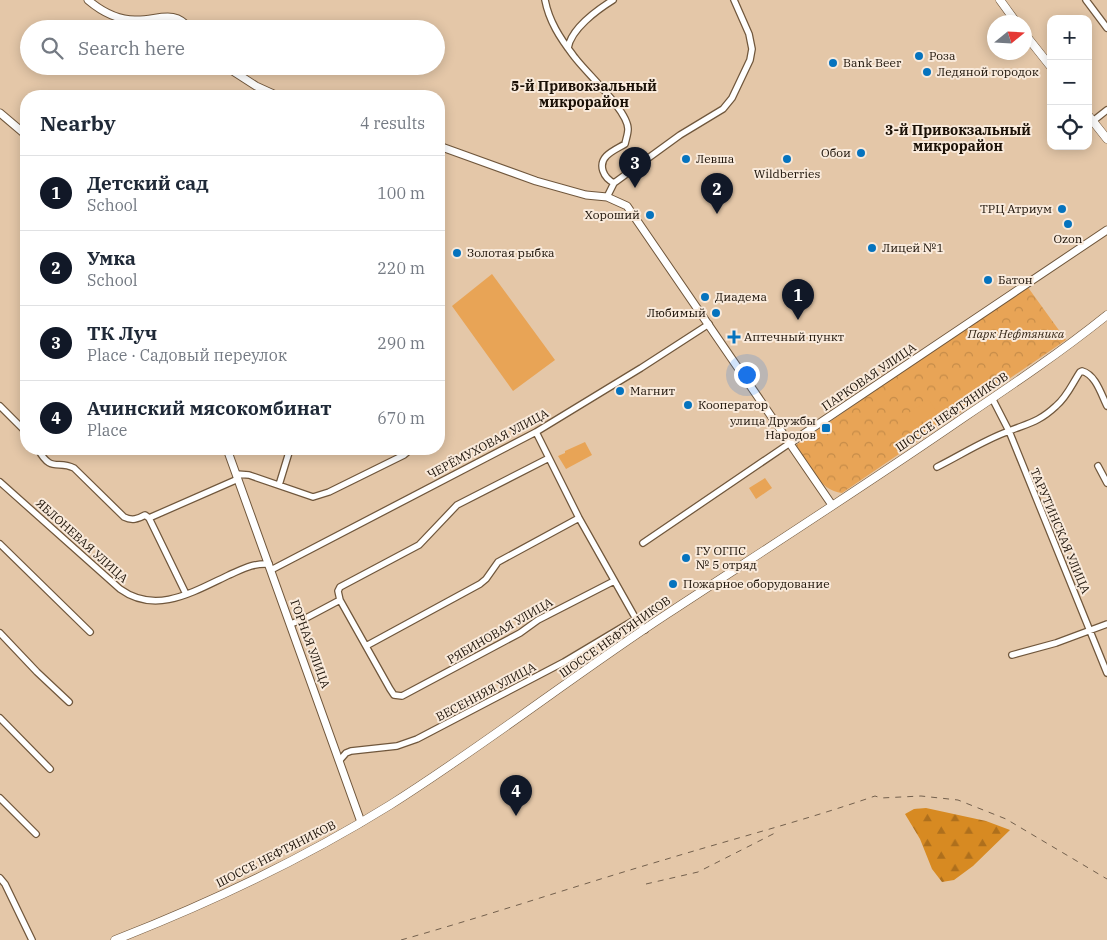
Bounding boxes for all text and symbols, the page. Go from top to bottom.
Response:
north arrow [987,15,1032,60]
map controls [1047,15,1092,150]
button: + [1047,15,1092,60]
search box [20,20,445,75]
icon: search [38,34,66,62]
text: Search here [78,36,185,60]
place label: Роза [929,48,956,63]
marker: Роза [913,50,925,62]
place label: Bank Beer [843,55,902,70]
marker: Bank Beer [827,57,839,69]
button: − [1047,60,1092,105]
place label: Ледяной городок [937,64,1039,79]
marker: Ледяной городок [921,66,933,78]
district label: 5-й Привокзальный микрорайон [511,77,657,111]
button: locate [1047,105,1092,150]
text: Nearby [40,109,116,137]
text: 4 results [360,113,425,133]
district label: 3-й Привокзальный микрорайон [885,121,1031,155]
place label: Обои [821,145,851,160]
pin: 3 [619,147,651,188]
marker: Обои [855,147,867,159]
place label: Левша [696,151,735,166]
marker: Левша [680,153,692,165]
marker: Wildberries [781,153,793,165]
place label: Wildberries [754,166,820,181]
text: Детский сад [87,171,209,195]
pin: 2 [701,173,733,214]
text: 1 [51,183,61,203]
text: 100 m [377,183,425,203]
text: School [87,195,138,215]
place label: ТРЦ Атриум [980,201,1052,216]
marker: ТРЦ Атриум [1056,203,1068,215]
place label: Хороший [585,207,640,222]
marker: Хороший [644,209,656,221]
marker: Ozon [1062,218,1074,230]
place label: Ozon [1053,231,1083,246]
place label: Лицей №1 [882,240,944,255]
marker: Лицей №1 [866,242,878,254]
place label: Золотая рыбка [467,245,555,260]
text: Умка [87,246,136,270]
marker: Золотая рыбка [451,247,463,259]
text: 2 [51,258,61,278]
text: 220 m [377,258,425,278]
text: School [87,270,138,290]
place label: Батон [998,272,1033,287]
marker: Батон [982,274,994,286]
pin: 1 [782,279,814,320]
place label: Диадема [715,289,768,304]
marker: Диадема [699,291,711,303]
place label: Любимый [647,305,706,320]
marker: Любимый [710,307,722,319]
text: ТК Луч [87,321,157,345]
park label: Парк Нефтяника [967,326,1065,341]
place label: Аптечный пункт [744,329,844,344]
marker: Аптечный пункт [728,331,740,343]
text: 3 [51,333,61,353]
text: 290 m [377,333,425,353]
street label: ПАРКОВАЯ УЛИЦА [819,339,919,414]
text: Place · Садовый переулок [87,345,287,365]
your location [734,362,760,388]
street label: ШОССЕ НЕФТЯНИКОВ [893,368,1011,455]
place label: Магнит [630,383,675,398]
marker: Магнит [614,385,626,397]
text: Ачинский мясокомбинат [87,396,332,420]
place label: Кооператор [698,397,768,412]
marker: Кооператор [682,399,694,411]
street label: ЧЕРЁМУХОВАЯ УЛИЦА [425,405,552,482]
text: 4 [51,408,61,428]
text: 670 m [377,408,425,428]
place label: улица Дружбы Народов [730,413,816,442]
text: Place [87,420,127,440]
marker: улица Дружбы Народов [820,422,832,434]
street label: ТАРУТИНСКАЯ УЛИЦА [1027,466,1094,596]
street label: ЯБЛОНЕВАЯ УЛИЦА [33,495,132,586]
place label: ГУ ОГПС № 5 отряд [696,543,757,572]
marker: ГУ ОГПС № 5 отряд [680,552,692,564]
place label: Пожарное оборудование [683,576,830,591]
marker: Пожарное оборудование [667,578,679,590]
street label: ШОССЕ НЕФТЯНИКОВ [556,592,673,681]
street label: РЯБИНОВАЯ УЛИЦА [444,594,556,667]
street label: ГОРНАЯ УЛИЦА [287,597,334,691]
street label: ВЕСЕННЯЯ УЛИЦА [433,659,539,724]
pin: 4 [500,775,532,816]
street label: ШОССЕ НЕФТЯНИКОВ [213,817,338,890]

